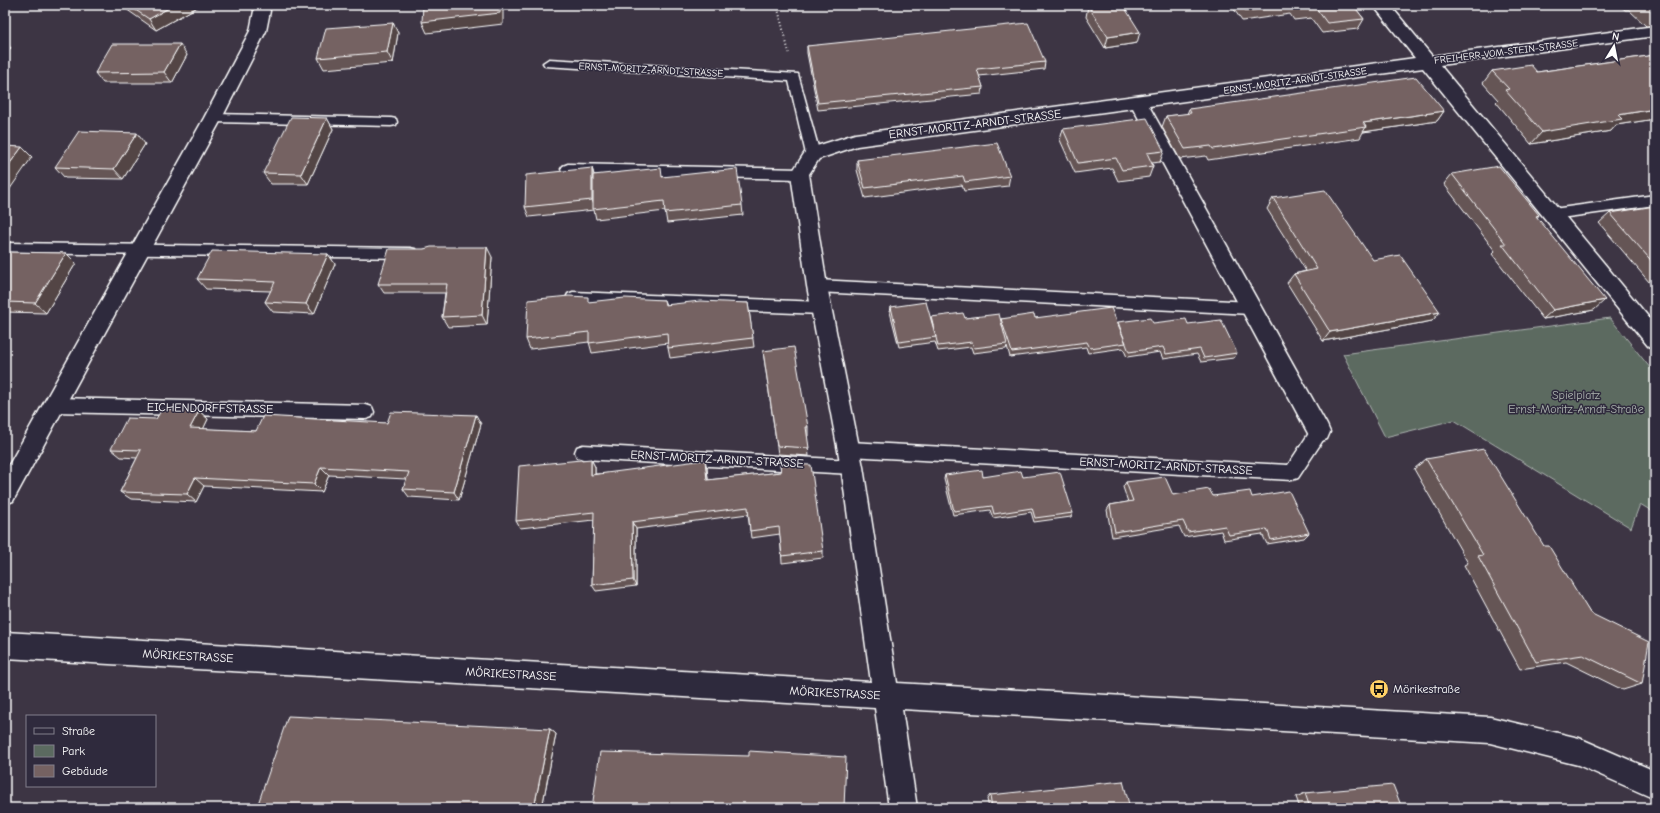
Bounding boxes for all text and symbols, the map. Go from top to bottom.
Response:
north arrow [1594,26,1634,66]
text: N [1611,30,1620,44]
street label: FREIHERR-VOM-STEIN-STRASSE [1433,37,1579,67]
street label: ERNST-MORITZ-ARNDT-STRASSE [578,60,723,80]
street label: ERNST-MORITZ-ARNDT-STRASSE [1223,65,1368,97]
street label: ERNST-MORITZ-ARNDT-STRASSE [888,106,1062,142]
park label: Spielplatz Ernst-Moritz-Arndt-Straße [1508,388,1644,416]
street label: EICHENDORFFSTRASSE [147,400,273,416]
street label: ERNST-MORITZ-ARNDT-STRASSE [630,447,804,471]
street label: ERNST-MORITZ-ARNDT-STRASSE [1079,454,1253,478]
street label: MÖRIKESTRASSE [142,647,234,665]
street label: MÖRIKESTRASSE [465,665,557,683]
bus stop icon: Mörikestraße [1368,678,1390,700]
place label: Mörikestraße [1393,682,1460,696]
street label: MÖRIKESTRASSE [789,684,881,702]
legend [26,715,156,787]
text: Straße [62,724,95,738]
text: Park [62,744,85,758]
text: Gebäude [62,764,108,778]

